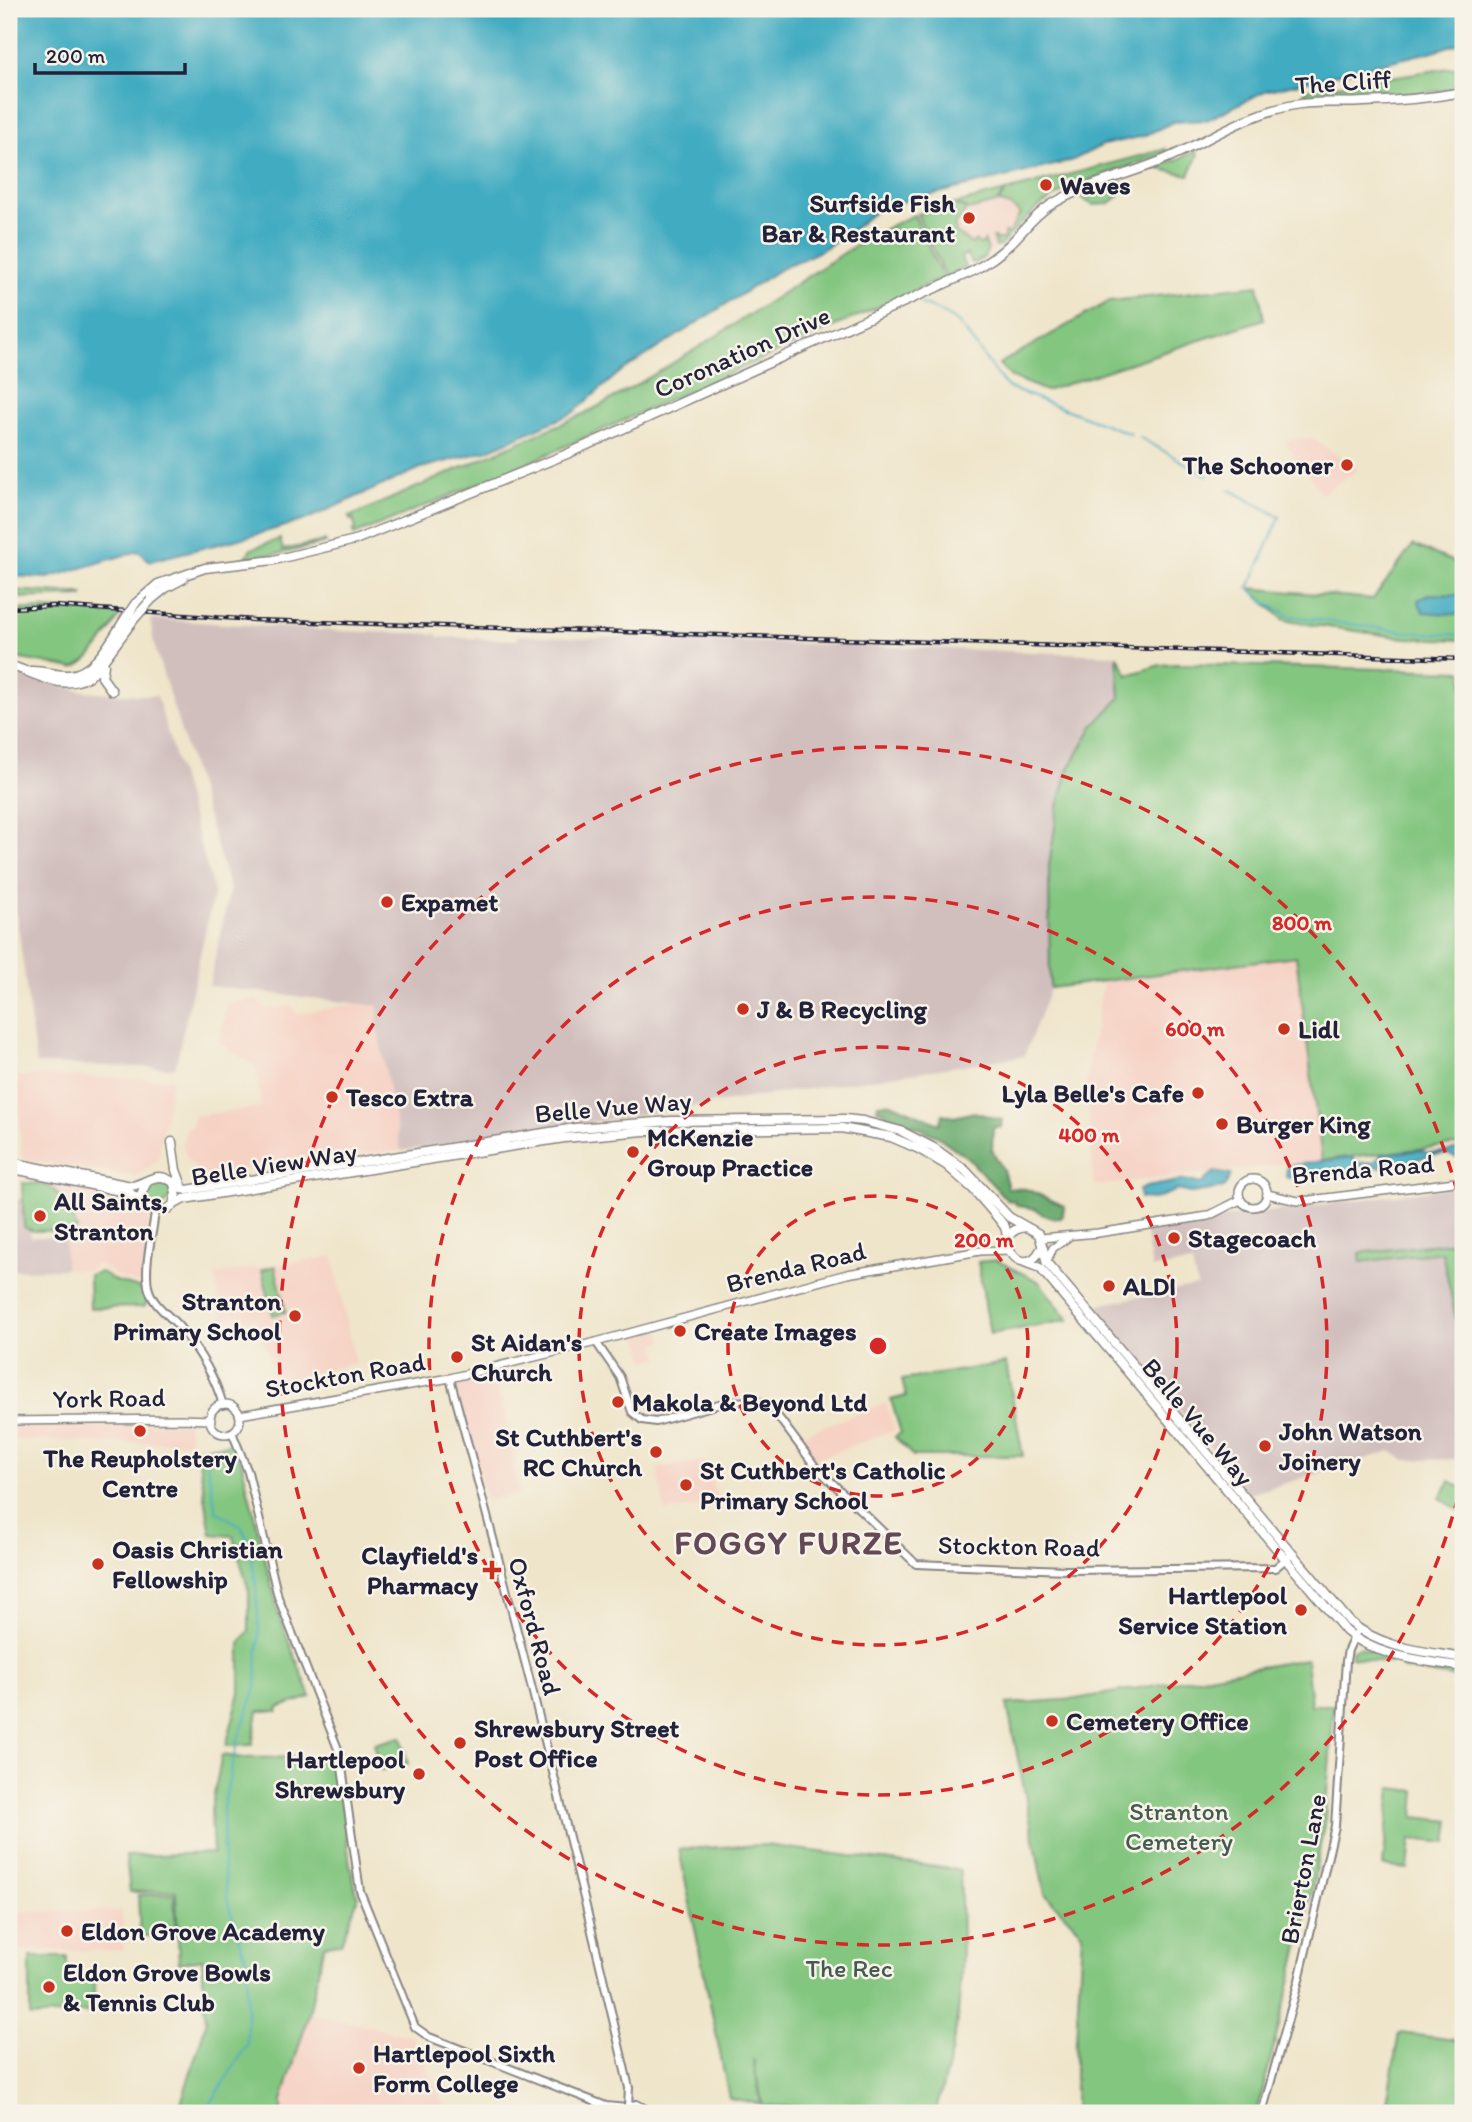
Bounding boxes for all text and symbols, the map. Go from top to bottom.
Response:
scale bar [35,32,186,76]
text: 200 m [46,43,106,68]
street label: The Cliff [1294,63,1392,101]
place label: Waves [1060,169,1131,201]
marker: Waves [1038,177,1054,193]
place label: Surfside Fish Bar & Restaurant [761,187,955,249]
marker: Surfside Fish Bar & Restaurant [961,210,977,226]
street label: Coronation Drive [649,299,835,405]
place label: The Schooner [1182,449,1334,481]
marker: The Schooner [1339,457,1355,473]
place label: Expamet [401,886,498,918]
marker: Expamet [379,894,395,910]
text: 800 m [1272,910,1332,935]
place label: J & B Recycling [756,993,927,1025]
marker: J & B Recycling [735,1001,751,1017]
place label: Lidl [1298,1013,1340,1045]
text: 600 m [1165,1016,1225,1041]
marker: Lidl [1276,1021,1292,1037]
place label: Lyla Belle's Cafe [1002,1077,1184,1109]
place label: Tesco Extra [345,1081,474,1113]
street label: Belle Vue Way [533,1084,693,1130]
marker: Lyla Belle's Cafe [1190,1085,1206,1101]
marker: Tesco Extra [324,1089,340,1105]
place label: Burger King [1236,1108,1371,1140]
marker: Burger King [1214,1116,1230,1132]
place label: McKenzie Group Practice [647,1121,813,1183]
text: 400 m [1059,1122,1120,1147]
street label: Belle View Way [189,1135,359,1193]
marker: McKenzie Group Practice [625,1144,641,1160]
street label: Brenda Road [1290,1147,1436,1191]
place label: All Saints, Stranton [53,1185,168,1247]
marker: All Saints, Stranton [32,1208,48,1224]
place label: Stagecoach [1188,1222,1317,1254]
text: 200 m [954,1227,1014,1252]
marker: Stagecoach [1166,1230,1182,1246]
street label: Brenda Road [723,1234,870,1300]
place label: ALDI [1122,1270,1176,1302]
marker: ALDI [1101,1278,1117,1294]
place label: Stranton Primary School [113,1285,282,1347]
marker: Stranton Primary School [287,1308,303,1324]
place label: Create Images [694,1315,857,1347]
marker: Create Images [672,1323,688,1339]
place label: St Aidan's Church [471,1326,582,1388]
centre of rings [866,1334,890,1358]
street label: Stockton Road [262,1345,428,1405]
marker: St Aidan's Church [449,1349,465,1365]
street label: Belle Vue Way [1135,1351,1261,1493]
street label: York Road [52,1381,166,1415]
place label: Makola & Beyond Ltd [632,1386,868,1418]
marker: Makola & Beyond Ltd [610,1394,626,1410]
place label: John Watson Joinery [1278,1415,1422,1477]
place label: St Cuthbert's RC Church [495,1421,643,1483]
marker: The Reupholstery Centre [132,1423,148,1439]
marker: John Watson Joinery [1257,1438,1273,1454]
place label: The Reupholstery Centre [42,1442,237,1504]
marker: St Cuthbert's RC Church [648,1444,664,1460]
place label: St Cuthbert's Catholic Primary School [700,1454,946,1516]
marker: St Cuthbert's Catholic Primary School [678,1477,694,1493]
district label: FOGGY FURZE [674,1523,904,1562]
street label: Stockton Road [938,1529,1100,1563]
place label: Oasis Christian Fellowship [112,1533,283,1595]
place label: Clayfield's Pharmacy [361,1539,479,1601]
street label: Oxford Road [501,1554,569,1699]
marker: Oasis Christian Fellowship [90,1556,106,1572]
marker: Clayfield's Pharmacy [484,1562,500,1578]
place label: Hartlepool Service Station [1118,1579,1288,1641]
marker: Hartlepool Service Station [1293,1602,1309,1618]
place label: Cemetery Office [1066,1705,1249,1737]
place label: Shrewsbury Street Post Office [474,1712,680,1774]
marker: Cemetery Office [1044,1713,1060,1729]
marker: Shrewsbury Street Post Office [452,1735,468,1751]
place label: Hartlepool Shrewsbury [275,1743,406,1805]
marker: Hartlepool Shrewsbury [411,1766,427,1782]
street label: Brierton Lane [1273,1791,1333,1947]
park label: Stranton Cemetery [1125,1795,1233,1857]
place label: Eldon Grove Academy [81,1915,325,1947]
marker: Eldon Grove Academy [59,1923,75,1939]
park label: The Rec [805,1952,893,1984]
place label: Eldon Grove Bowls & Tennis Club [63,1956,271,2018]
marker: Eldon Grove Bowls & Tennis Club [41,1979,57,1995]
place label: Hartlepool Sixth Form College [373,2037,556,2099]
marker: Hartlepool Sixth Form College [351,2060,367,2076]

